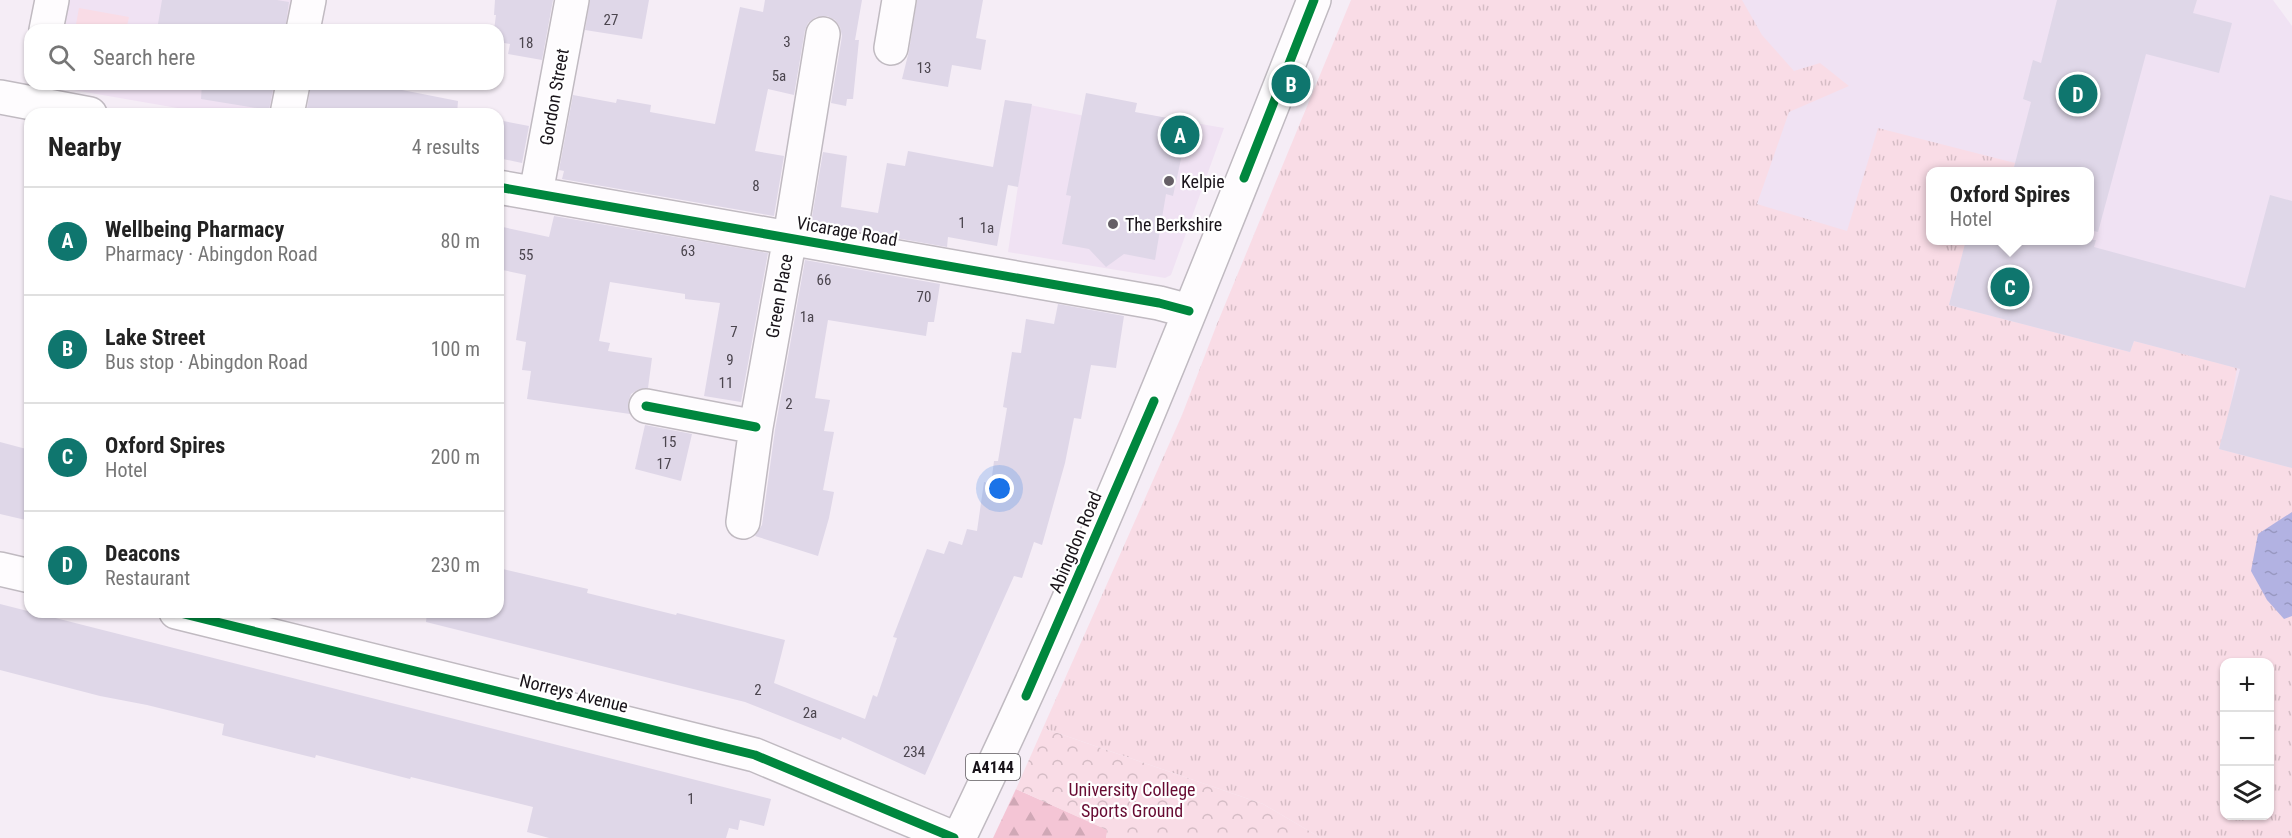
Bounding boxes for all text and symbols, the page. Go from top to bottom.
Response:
house number: 27 [604,11,618,29]
search box [24,24,504,90]
house number: 3 [783,33,791,51]
house number: 18 [519,34,533,52]
icon: search [45,41,78,74]
text: Search here [93,45,195,70]
street label: Gordon Street [535,47,573,147]
house number: 13 [917,59,931,77]
pin: B [1272,62,1310,106]
house number: 5a [772,67,786,85]
pin: D [2058,72,2098,116]
pin: A [1160,112,1200,158]
text: Nearby [48,132,122,162]
text: 4 results [412,135,480,159]
popup [1926,167,2094,245]
place label: Kelpie [1181,171,1225,192]
marker: Kelpie [1162,174,1176,188]
house number: 8 [752,177,760,195]
text: Oxford Spires [1950,182,2070,207]
text: Hotel [1950,207,1992,231]
street label: Vicarage Road [795,212,899,250]
house number: 1 [958,214,966,232]
place label: The Berkshire [1125,214,1222,235]
text: Wellbeing Pharmacy [105,217,284,242]
marker: The Berkshire [1106,217,1120,231]
house number: 1a [980,219,994,237]
text: A [62,229,73,253]
text: 80 m [441,229,480,253]
text: Pharmacy · Abingdon Road [105,242,318,266]
house number: 63 [681,242,695,260]
house number: 55 [519,246,533,264]
street label: Green Place [761,252,797,340]
pin: C [1990,264,2030,310]
house number: 66 [817,271,831,289]
house number: 70 [917,288,931,306]
house number: 1a [800,308,814,326]
house number: 7 [730,323,738,341]
text: Lake Street [105,325,205,350]
text: B [62,337,73,361]
text: 100 m [431,337,480,361]
text: Bus stop · Abingdon Road [105,350,308,374]
house number: 9 [726,351,734,369]
house number: 11 [719,374,733,392]
house number: 2 [785,395,793,413]
text: Oxford Spires [105,433,225,458]
house number: 15 [662,433,676,451]
text: C [62,445,73,469]
text: 200 m [431,445,480,469]
house number: 17 [657,455,671,473]
text: Hotel [105,458,147,482]
your location [985,474,1014,503]
street label: Abingdon Road [1044,488,1106,596]
text: Deacons [105,541,180,566]
text: D [62,553,73,577]
text: 230 m [431,553,480,577]
text: Restaurant [105,566,190,590]
map controls [2220,658,2274,820]
button: + [2220,658,2274,712]
street label: Norreys Avenue [518,669,630,717]
house number: 2 [754,681,762,699]
house number: 2a [803,704,817,722]
button: − [2220,712,2274,766]
house number: 234 [903,743,925,761]
road number: A4144 [966,754,1020,780]
button: layers [2220,766,2274,820]
park label: University College Sports Ground [1068,779,1196,821]
house number: 1 [687,790,695,808]

